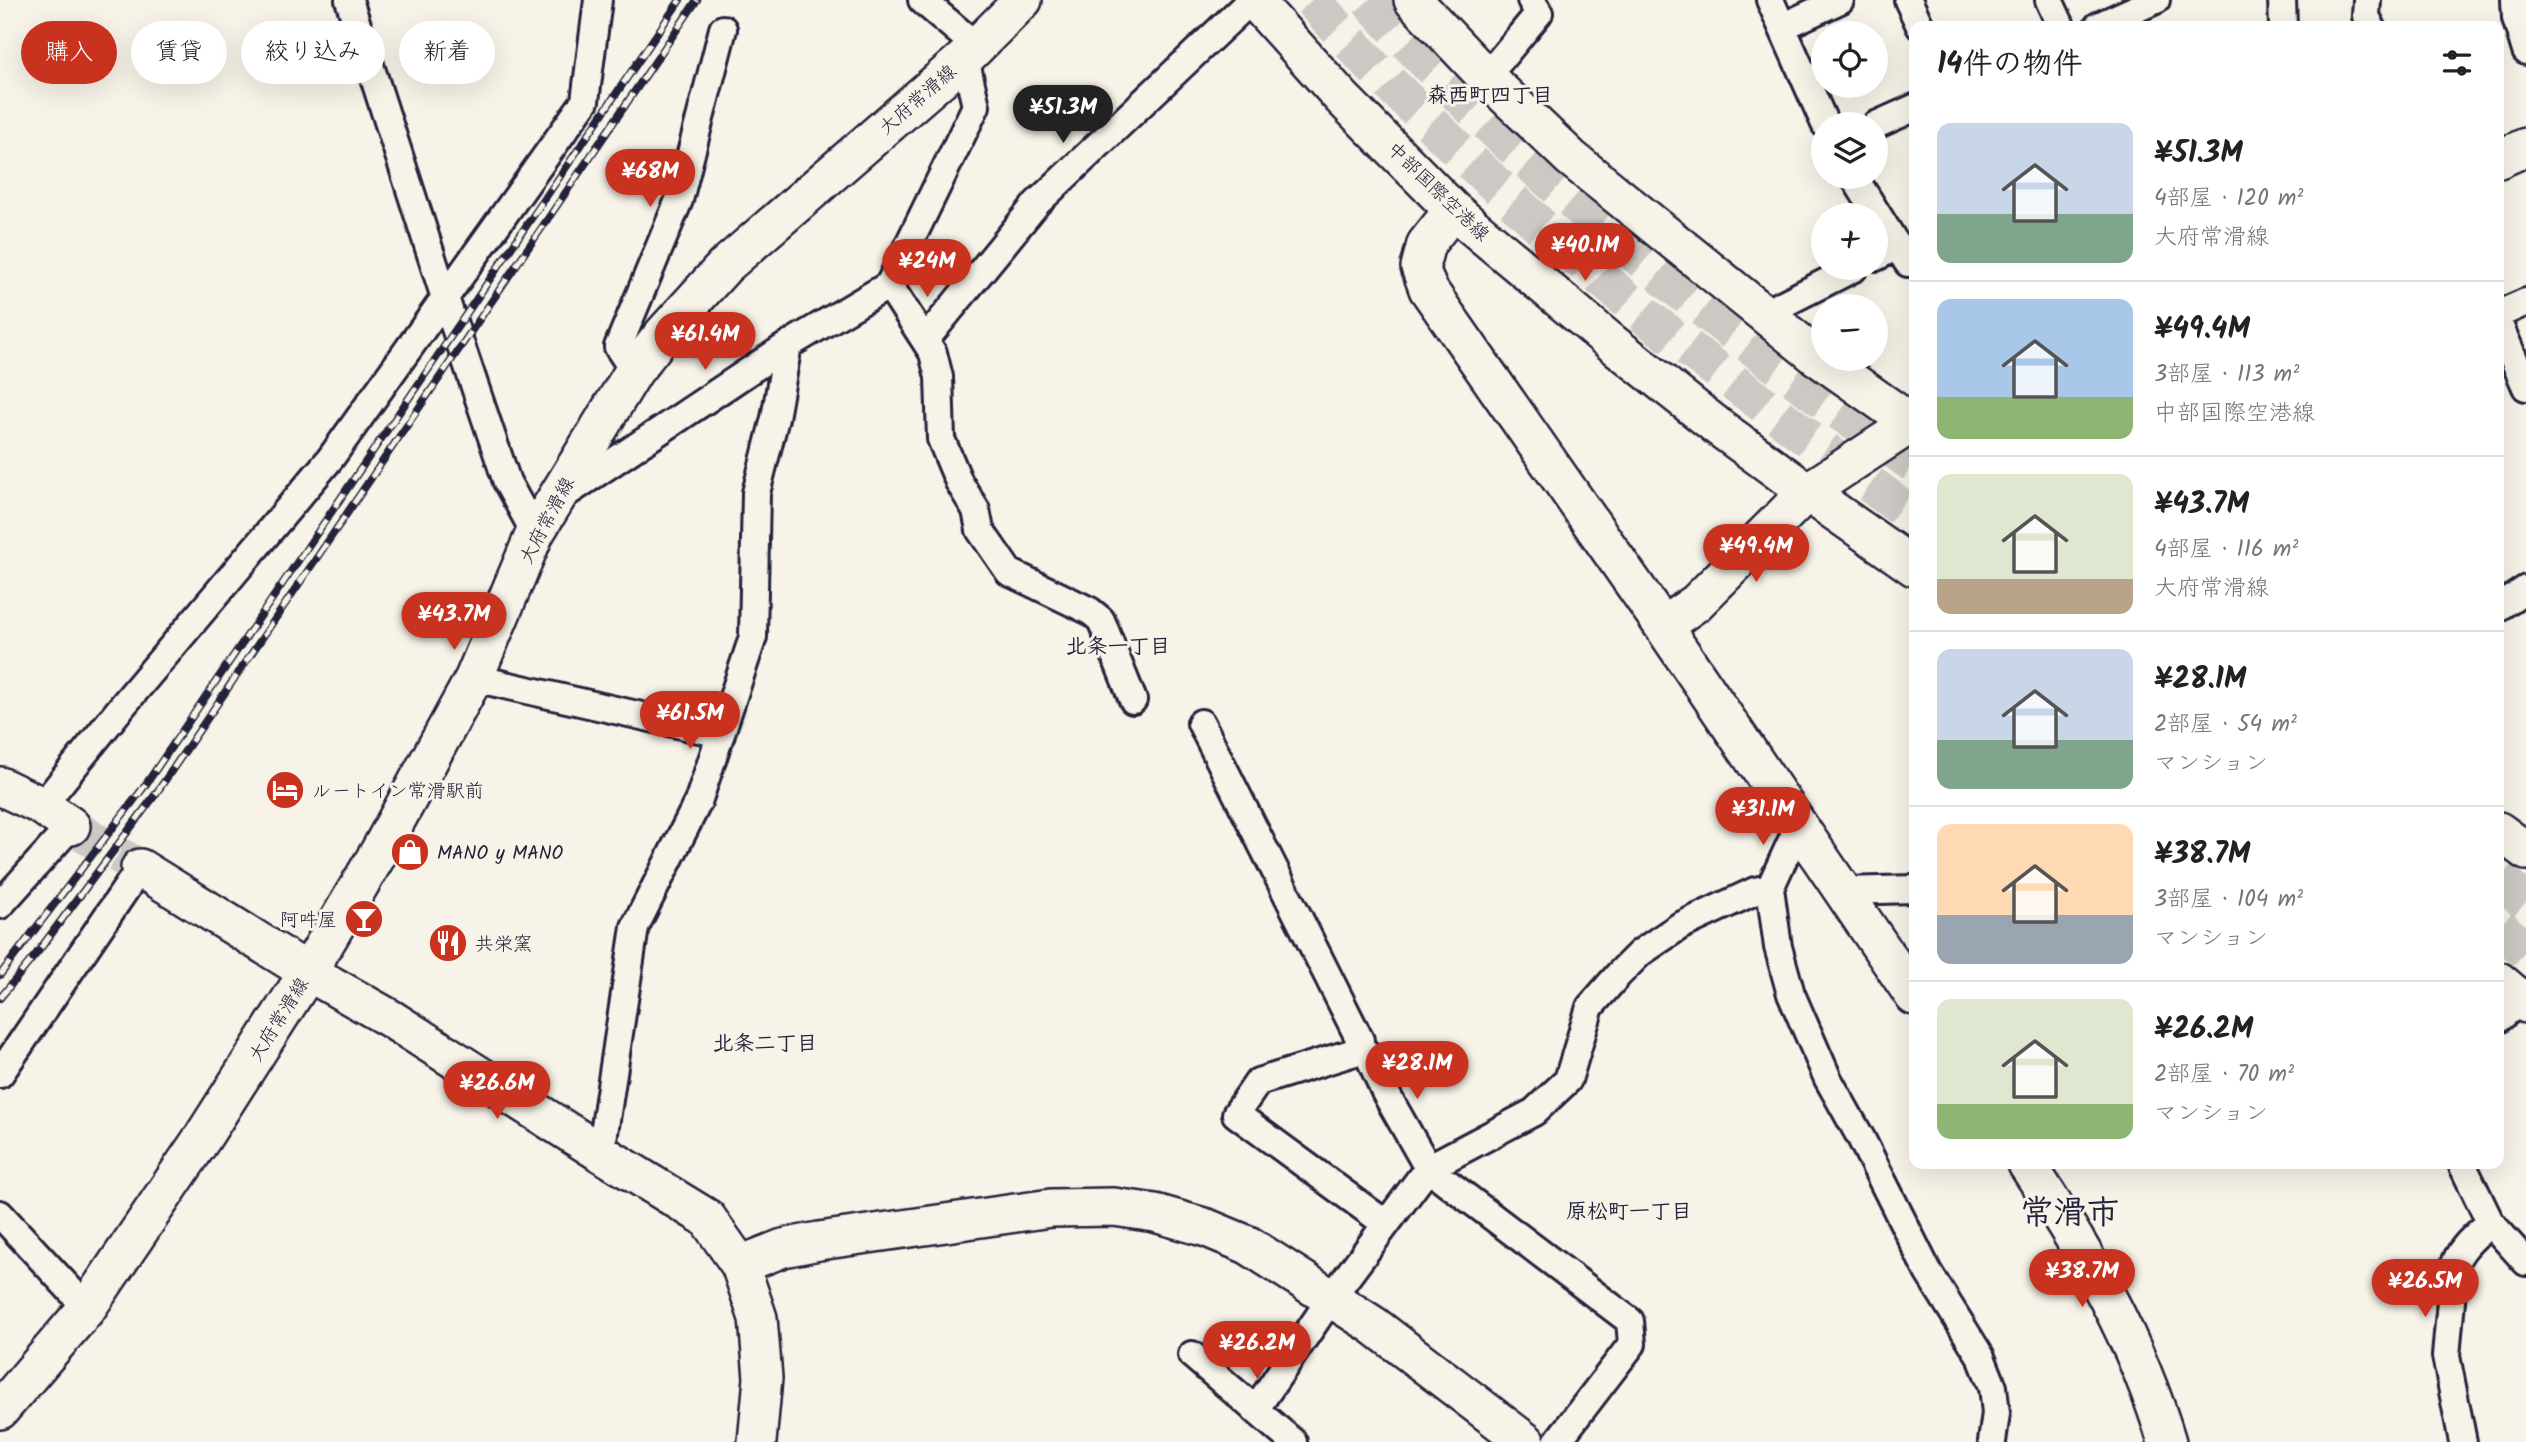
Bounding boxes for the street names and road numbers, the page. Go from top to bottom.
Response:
street label: 大府常滑線 [873,58,964,143]
street label: 中部国際空港線 [1379,135,1496,249]
street label: 大府常滑線 [512,472,583,570]
street label: 大府常滑線 [242,972,318,1068]

